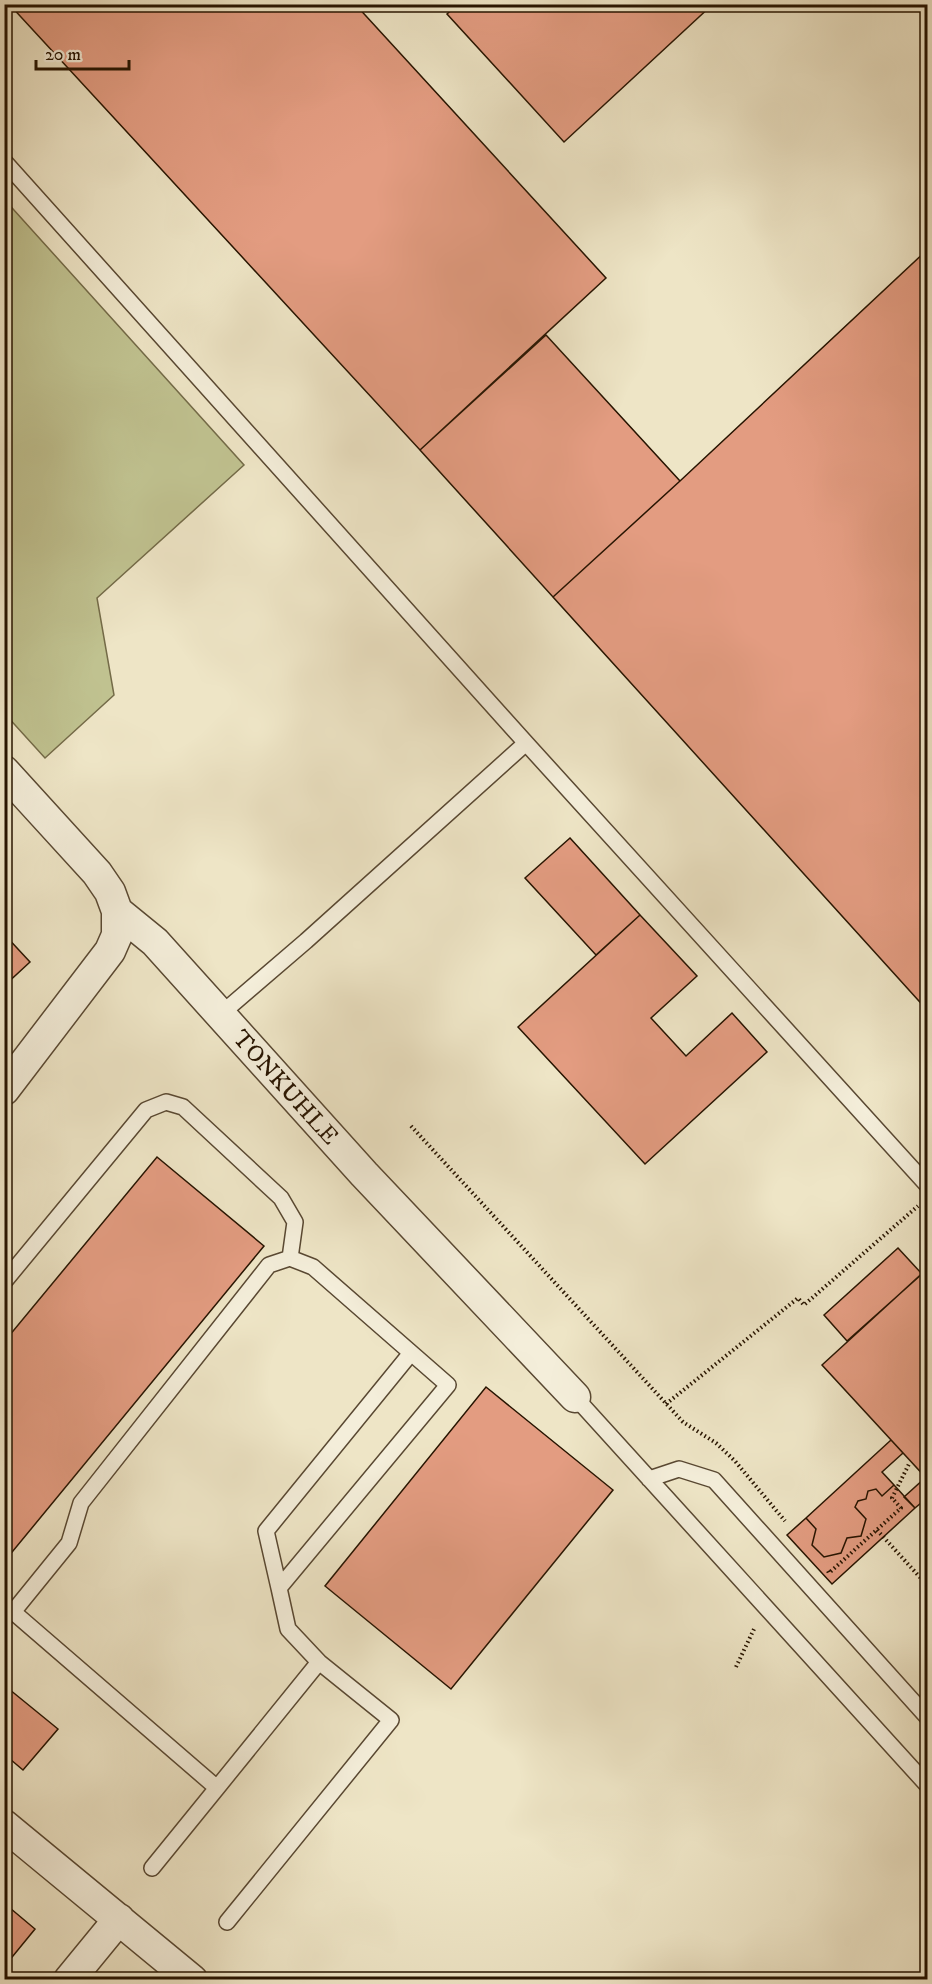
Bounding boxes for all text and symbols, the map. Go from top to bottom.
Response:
scale bar [36,33,129,71]
text: 20 m [45,44,81,66]
street label: TONKUHLE [226,1024,345,1151]

